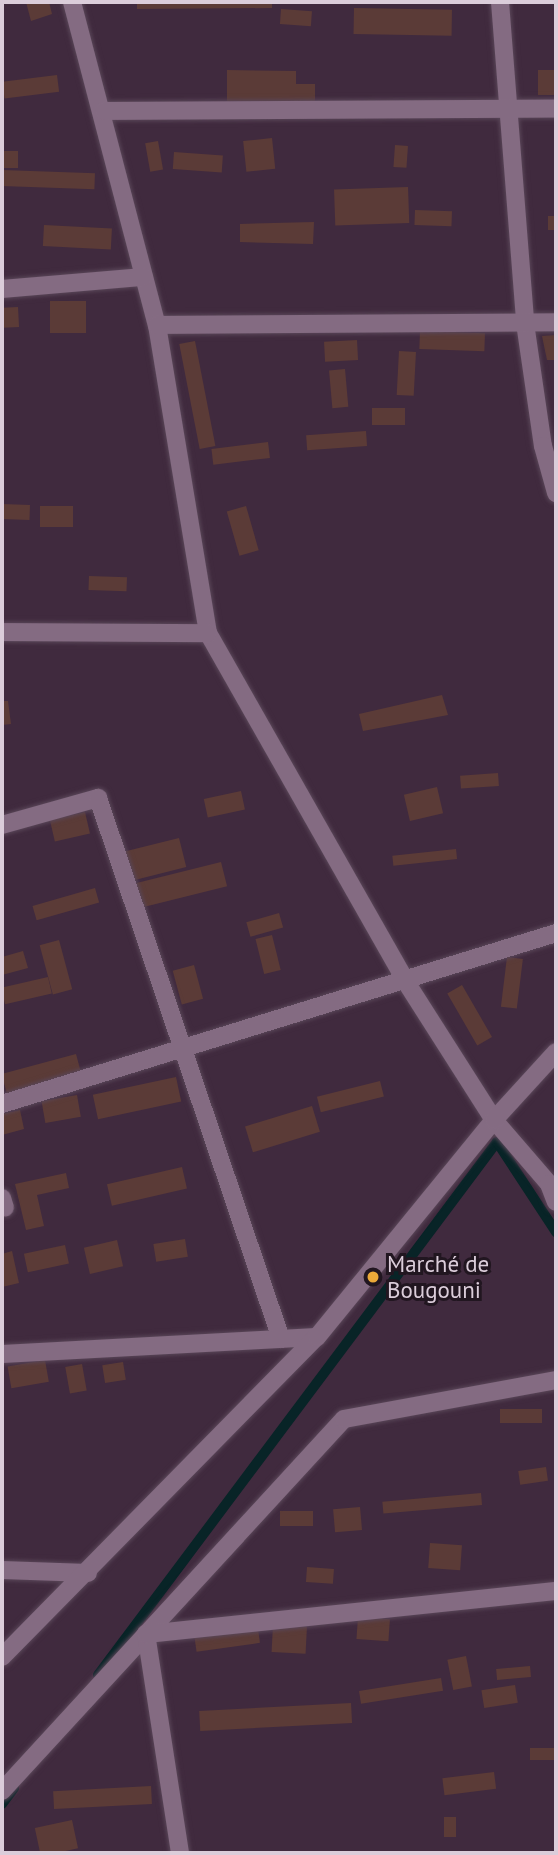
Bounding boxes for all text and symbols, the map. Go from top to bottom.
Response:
place label: Marché de Bougouni [387,1250,489,1304]
marker: Marché de Bougouni [365,1269,381,1285]

